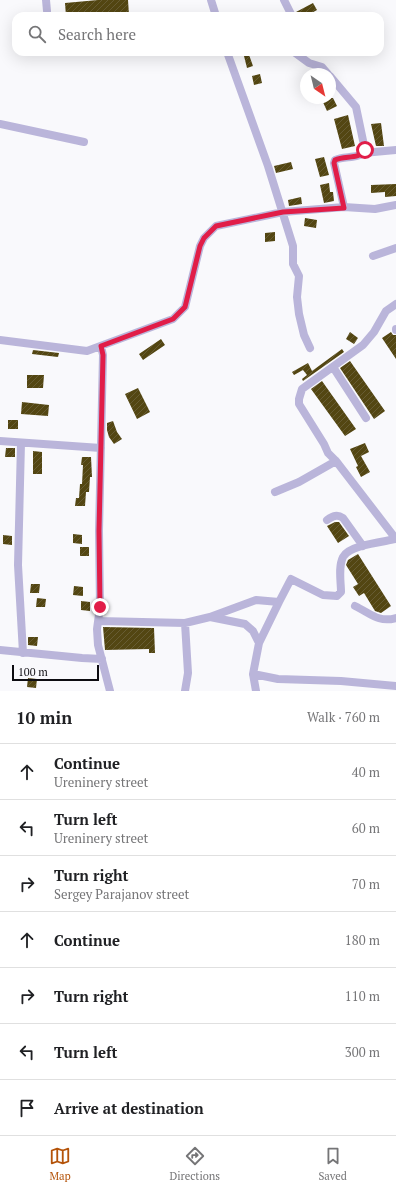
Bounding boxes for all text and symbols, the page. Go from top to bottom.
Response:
search box [12,12,384,56]
icon: search [26,23,48,45]
text: Search here [58,24,136,44]
north arrow [300,68,336,104]
route start [356,141,374,159]
route end [91,598,109,616]
scale bar [12,663,99,682]
text: 100 m [18,665,48,679]
text: 10 min [16,706,72,729]
text: Walk · 760 m [307,708,380,726]
text: Continue [54,753,120,773]
icon: ahead [16,761,38,783]
text: 40 m [352,763,380,781]
text: Ureninery street [54,773,148,791]
text: Turn left [54,809,118,829]
icon: left [16,817,38,839]
text: 60 m [352,819,380,837]
text: Ureninery street [54,829,148,847]
text: Turn right [54,865,129,885]
icon: right [16,873,38,895]
text: 70 m [352,875,380,893]
text: Sergey Parajanov street [54,885,189,903]
icon: ahead [16,929,38,951]
text: Continue [54,930,120,950]
text: 180 m [345,931,380,949]
icon: right [16,985,38,1007]
text: Turn right [54,986,129,1006]
text: 110 m [345,987,380,1005]
icon: left [16,1041,38,1063]
text: Turn left [54,1042,118,1062]
text: 300 m [345,1043,380,1061]
icon: arrive [16,1097,38,1119]
text: Arrive at destination [54,1098,204,1118]
tab: Map [49,1145,71,1183]
tab: Directions [169,1145,220,1183]
tab: Saved [318,1145,347,1183]

